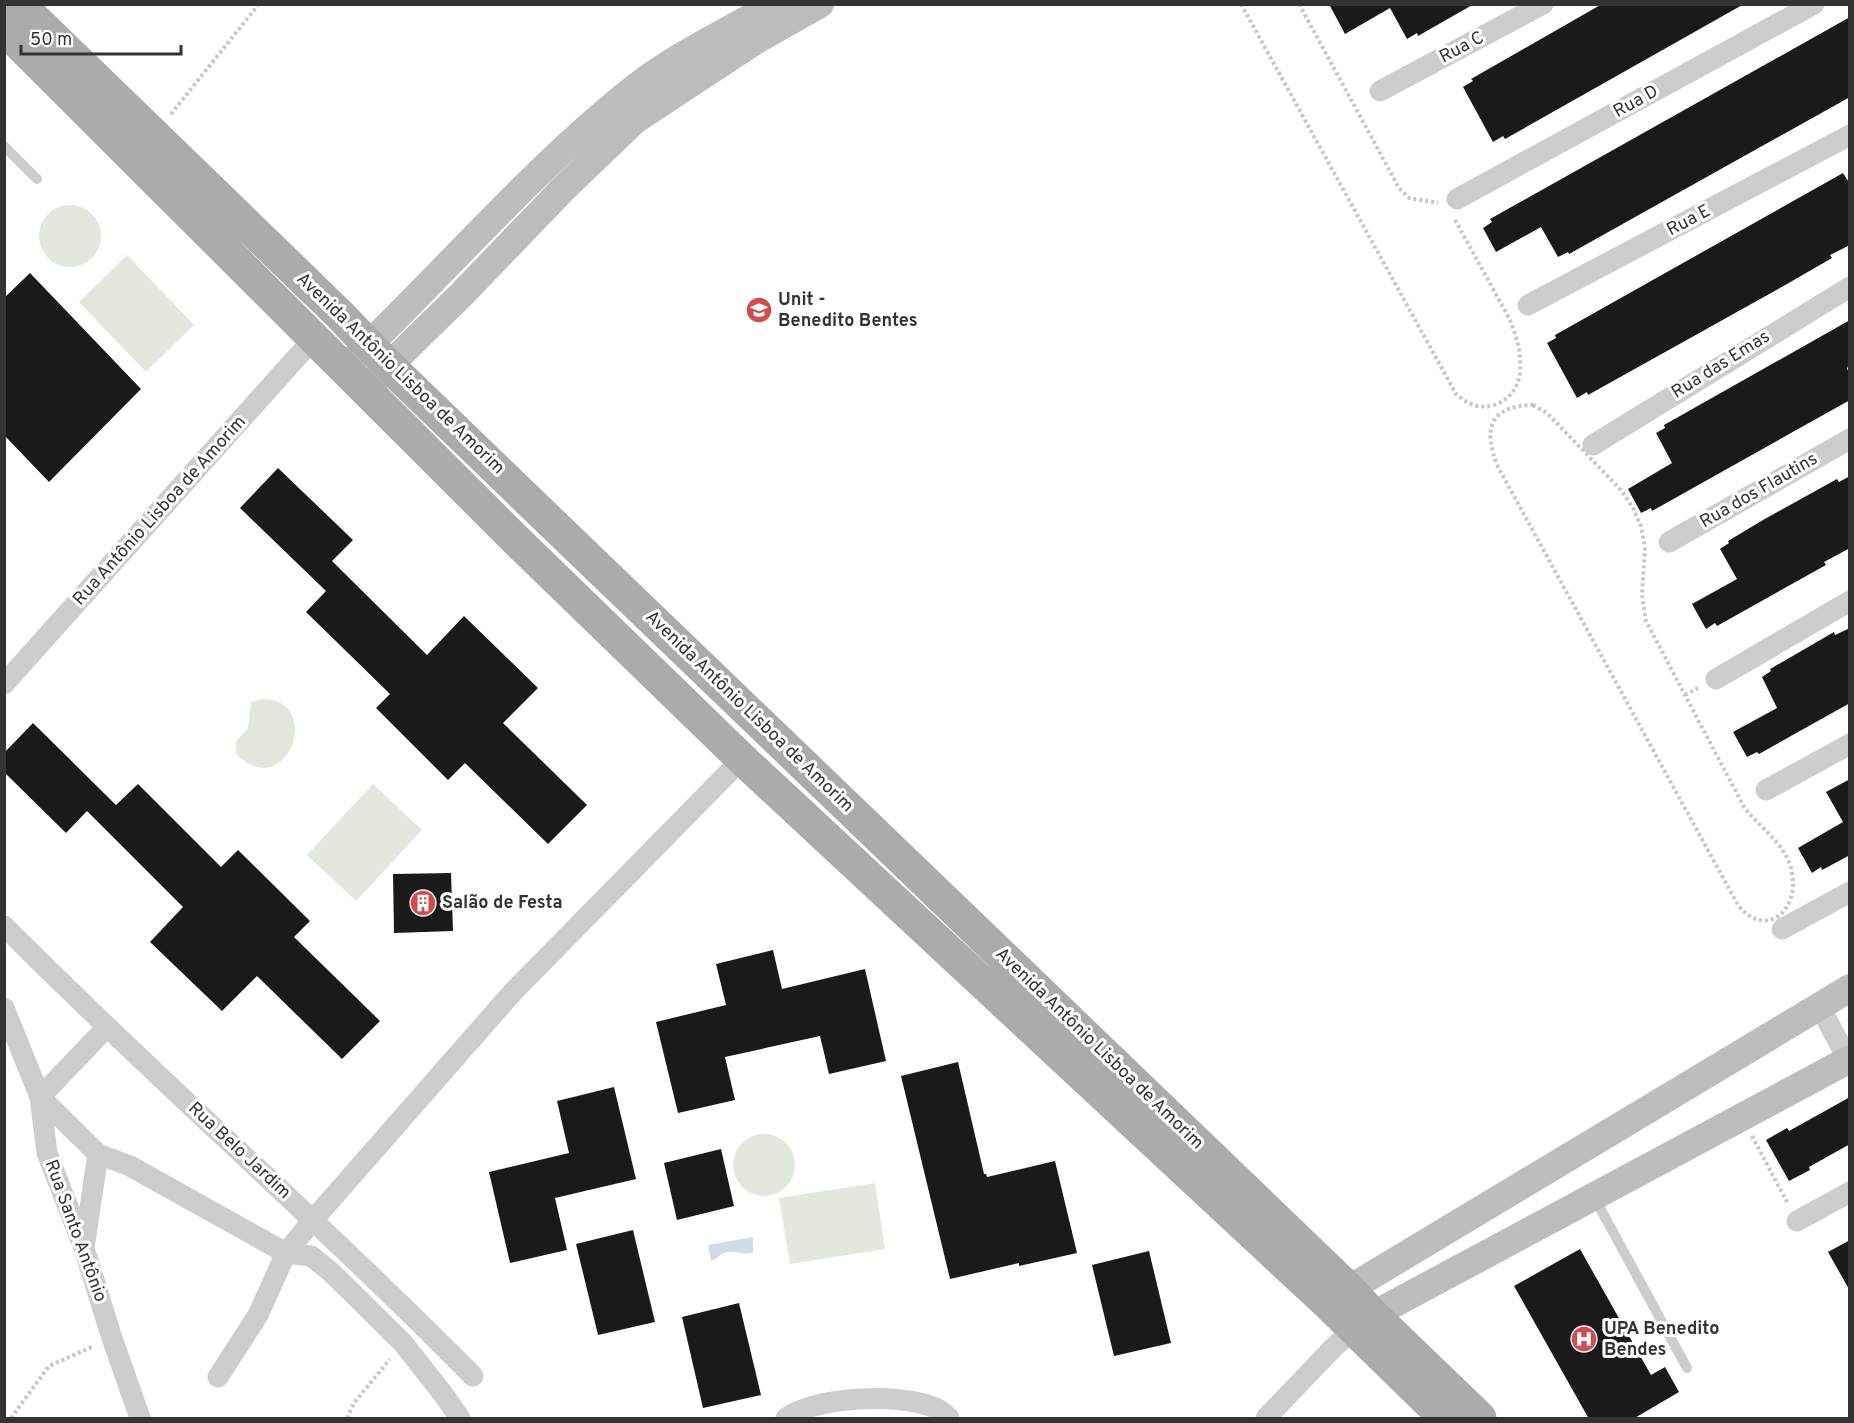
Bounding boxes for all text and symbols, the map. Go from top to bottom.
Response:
scale bar [21,18,182,56]
street label: Rua C [1436,27,1488,69]
text: 50 m [30,29,72,52]
street label: Rua D [1609,80,1663,124]
street label: Rua E [1663,200,1715,242]
street label: Avenida Antônio Lisboa de Amorim [291,268,509,480]
place label: Unit - Benedito Bentes [778,289,918,333]
school or university icon: Unit - Benedito Bentes [744,295,774,325]
street label: Rua das Emas [1667,326,1775,404]
street label: Rua Antônio Lisboa de Amorim [68,411,252,611]
street label: Rua dos Flautins [1696,448,1822,534]
street label: Avenida Antônio Lisboa de Amorim [640,606,858,818]
building icon: Salão de Festa [408,888,438,918]
place label: Salão de Festa [442,892,562,915]
street label: Avenida Antônio Lisboa de Amorim [990,943,1208,1155]
street label: Rua Belo Jardim [183,1097,295,1205]
street label: Rua Santo Antônio [39,1157,111,1305]
place label: UPA Benedito Bendes [1604,1318,1720,1362]
hospital icon: UPA Benedito Bendes [1569,1324,1599,1354]

